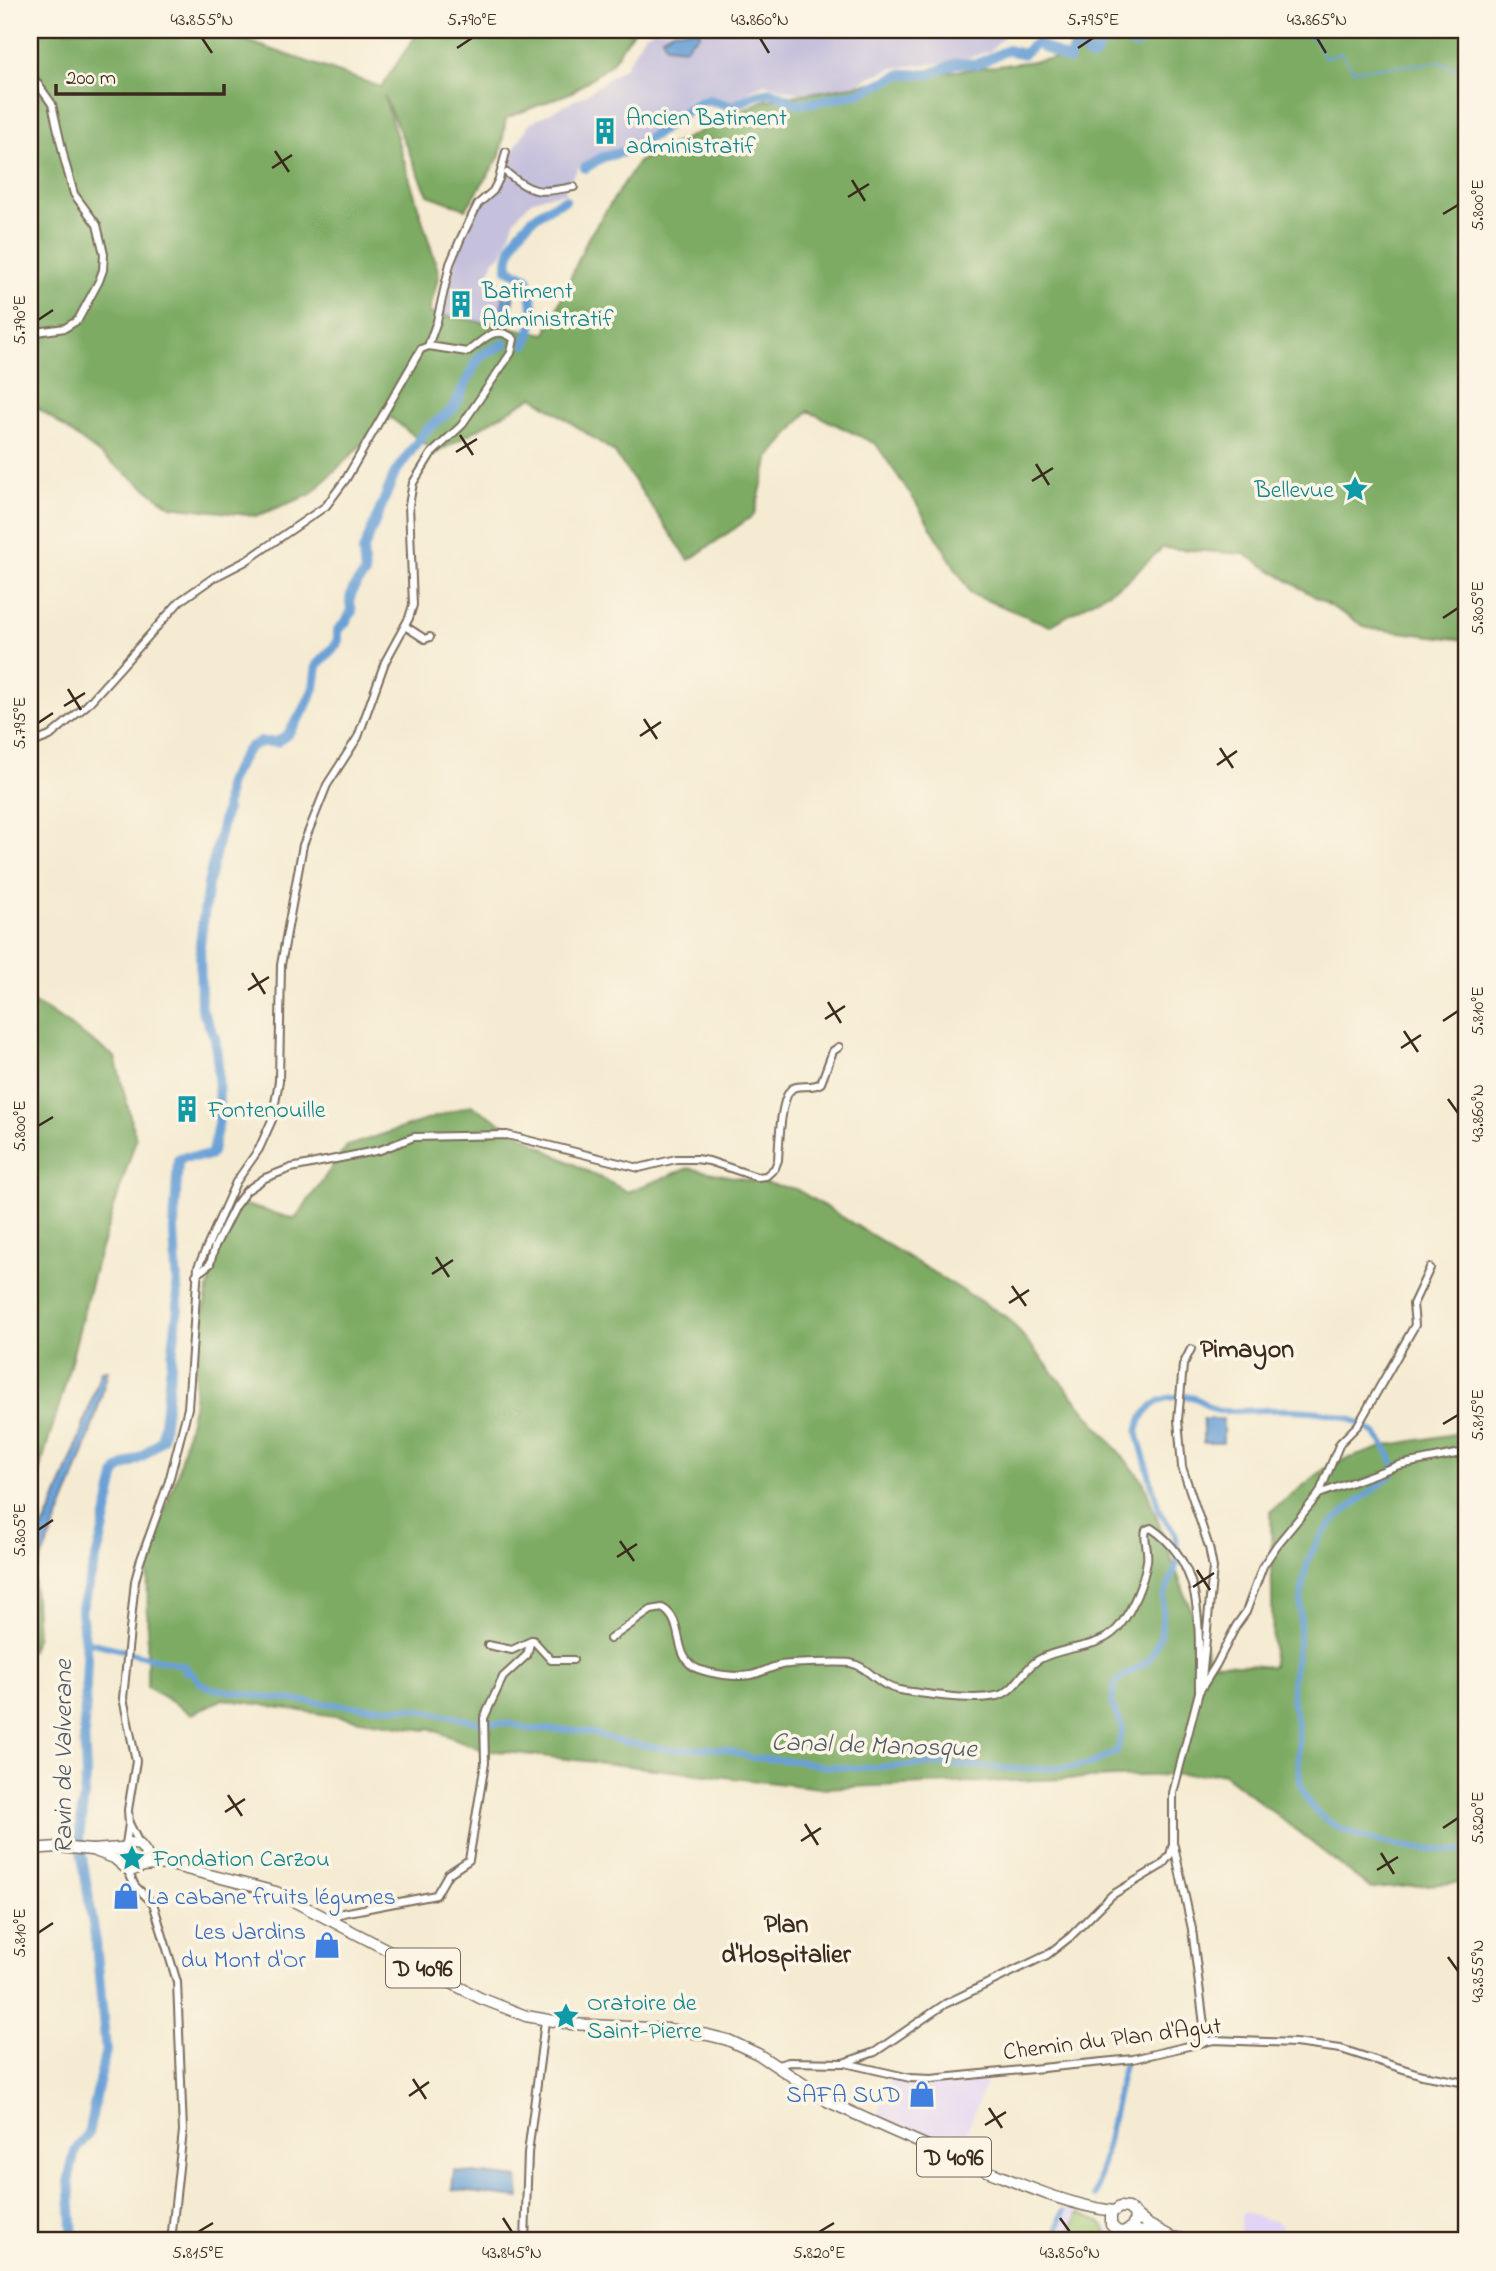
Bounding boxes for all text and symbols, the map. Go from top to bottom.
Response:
text: 43.855°N [171,8,233,34]
text: 5.790°E [447,8,497,34]
text: 43.860°N [731,8,789,34]
text: 5.795°E [1067,8,1119,34]
text: 43.865°N [1287,8,1347,34]
scale bar [56,52,224,96]
text: 200 m [66,64,116,94]
place label: Ancien Batiment administratif [626,102,787,165]
building icon: Ancien Batiment administratif [590,116,620,146]
text: 5.800°E [1466,179,1492,231]
place label: Batiment Administratif [481,275,614,338]
building icon: Batiment Administratif [446,289,476,319]
text: 5.790°E [8,295,34,345]
place label: Bellevue [1254,474,1334,509]
place icon: Bellevue [1340,474,1370,504]
text: 5.805°E [1466,581,1492,635]
text: 5.795°E [8,697,34,749]
text: 5.810°E [1466,986,1492,1036]
text: 43.860°N [1466,1084,1492,1142]
building icon: Fontenouille [172,1094,202,1124]
place label: Fontenouille [207,1094,326,1129]
text: 5.800°E [8,1100,34,1152]
district label: Pimayon [1200,1332,1294,1370]
text: 5.815°E [1466,1389,1492,1441]
text: 5.805°E [8,1503,34,1557]
water label: Ravin de Valverane [46,1658,84,1854]
water label: Canal de Manosque [771,1724,979,1770]
text: 5.820°E [1466,1791,1492,1845]
place icon: Fondation Carzou [117,1843,147,1873]
place label: Fondation Carzou [152,1843,330,1878]
shop icon: La cabane fruits légumes [111,1881,141,1911]
place label: La cabane fruits légumes [147,1881,396,1916]
district label: Plan d'Hospitalier [721,1907,852,1975]
text: 5.810°E [8,1908,34,1958]
place label: Les Jardins du Mont d'Or [181,1916,307,1979]
shop icon: Les Jardins du Mont d'Or [312,1930,342,1960]
text: 43.855°N [1466,1940,1492,2002]
road number: D 4096 [386,1949,460,1988]
place label: Oratoire de Saint-Pierre [587,1987,702,2050]
place icon: Oratoire de Saint-Pierre [551,2001,581,2031]
street label: Chemin du Plan d'Agut [1001,2010,1224,2071]
place label: SAFA SUD [786,2079,901,2114]
shop icon: SAFA SUD [907,2079,937,2109]
road number: D 4096 [917,2138,991,2176]
text: 5.815°E [172,2241,224,2267]
text: 43.845°N [482,2241,542,2267]
text: 5.820°E [792,2241,846,2267]
text: 43.850°N [1040,2241,1100,2267]

